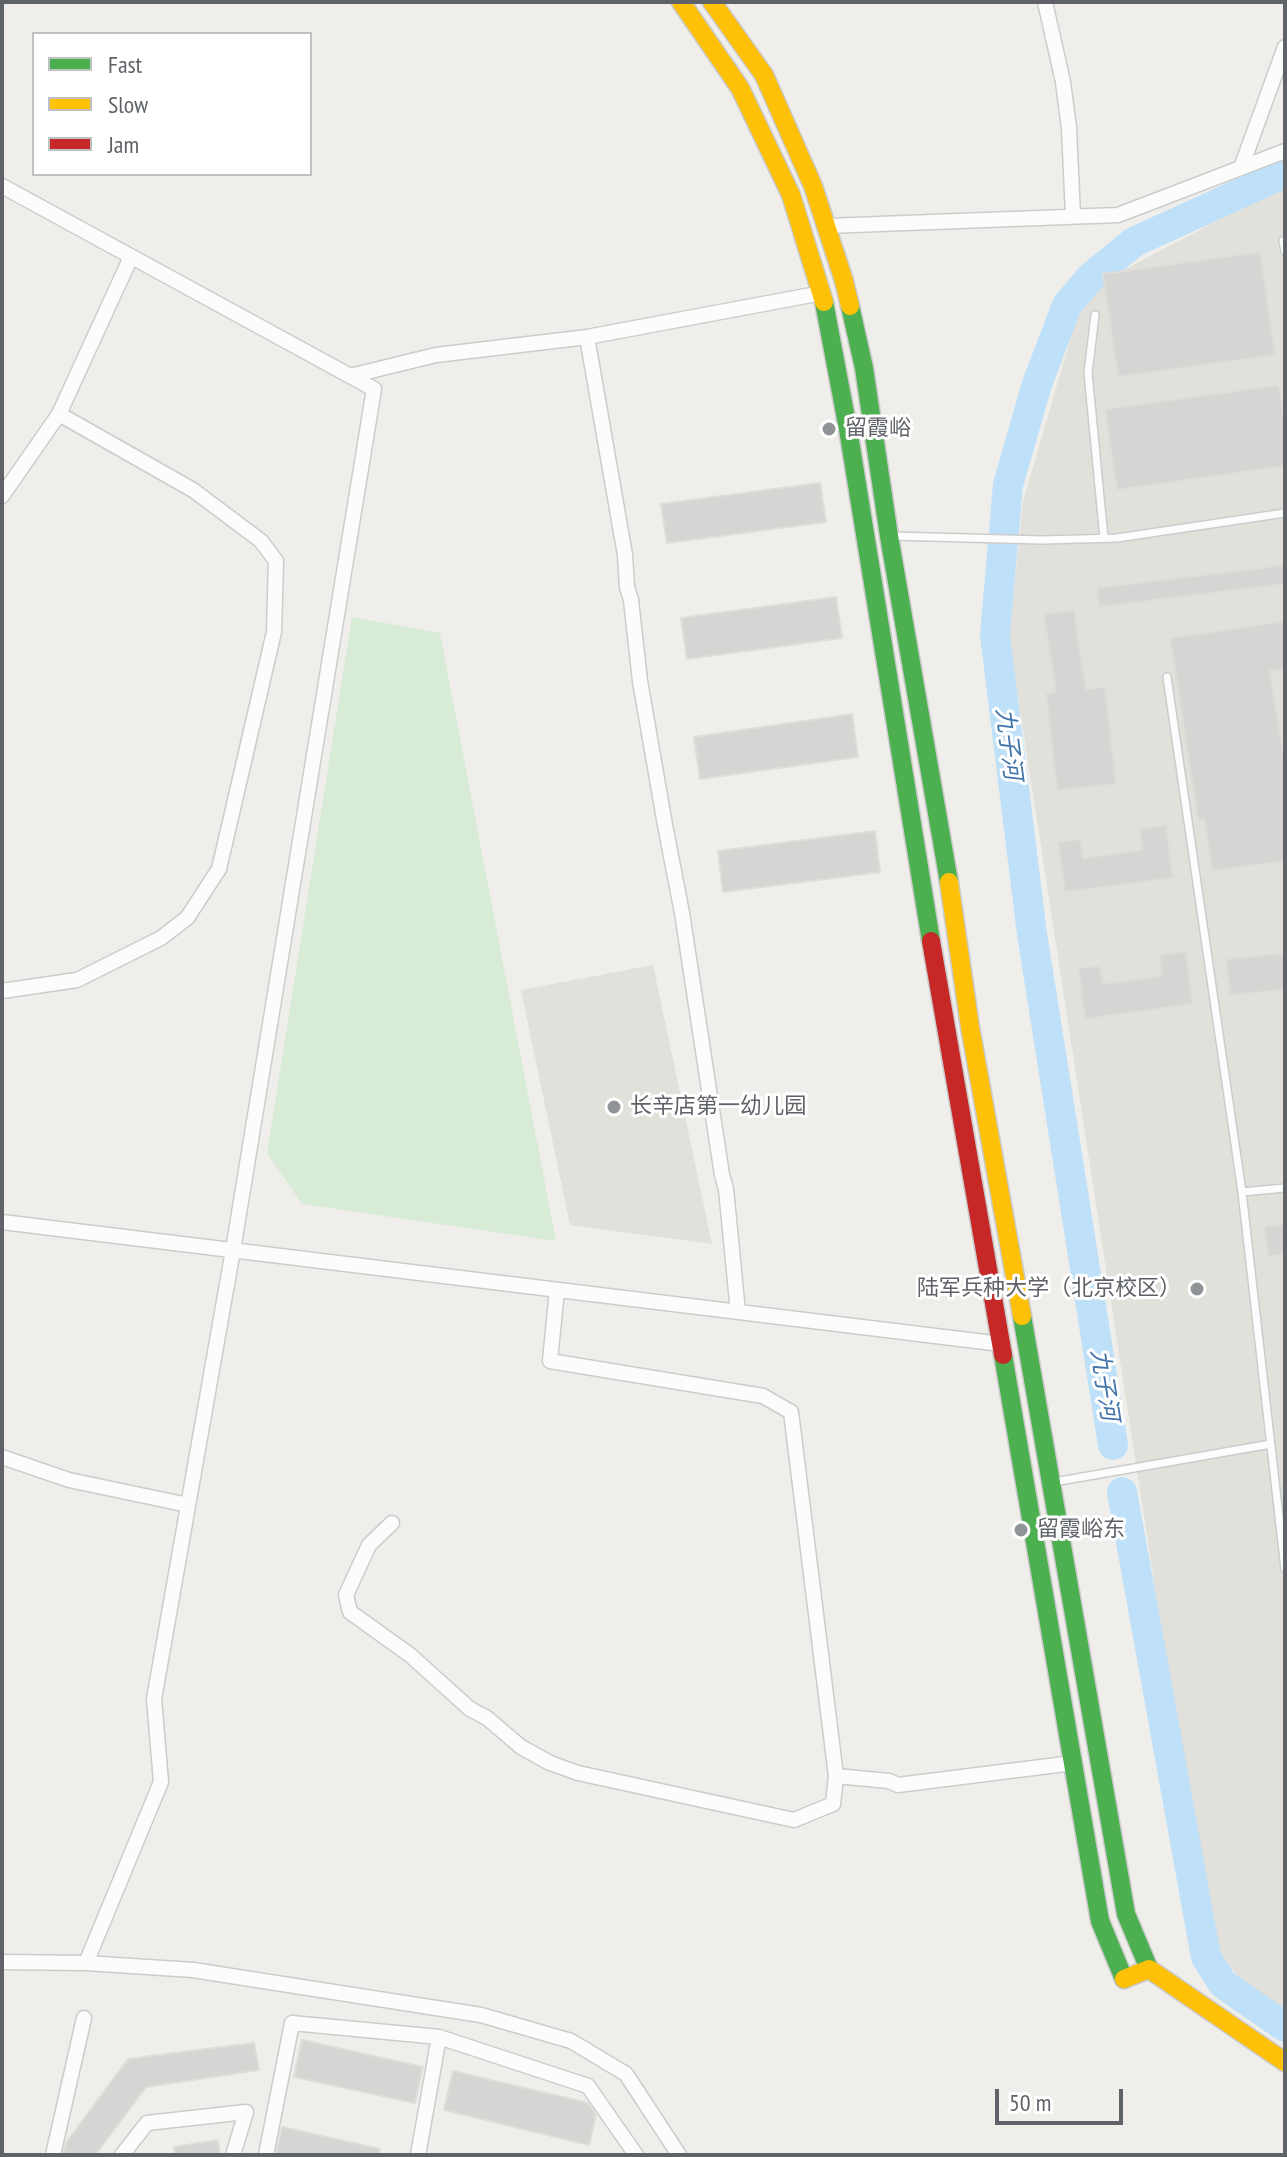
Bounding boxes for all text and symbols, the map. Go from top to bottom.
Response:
legend [32,32,312,176]
text: Fast [108,49,142,80]
text: Slow [108,89,148,120]
text: Jam [108,129,139,160]
place label: 留霞峪 [845,416,911,442]
marker: 留霞峪 [820,420,838,438]
water label: 九子河 [989,707,1027,781]
place label: 长辛店第一幼儿园 [630,1094,806,1120]
marker: 长辛店第一幼儿园 [605,1098,623,1116]
place label: 陆军兵种大学（北京校区） [917,1276,1181,1302]
marker: 陆军兵种大学（北京校区） [1188,1280,1206,1298]
water label: 九子河 [1084,1347,1124,1423]
place label: 留霞峪东 [1037,1517,1125,1543]
marker: 留霞峪东 [1012,1521,1030,1539]
scale bar [999,2073,1127,2123]
text: 50 m [1009,2087,1051,2118]

